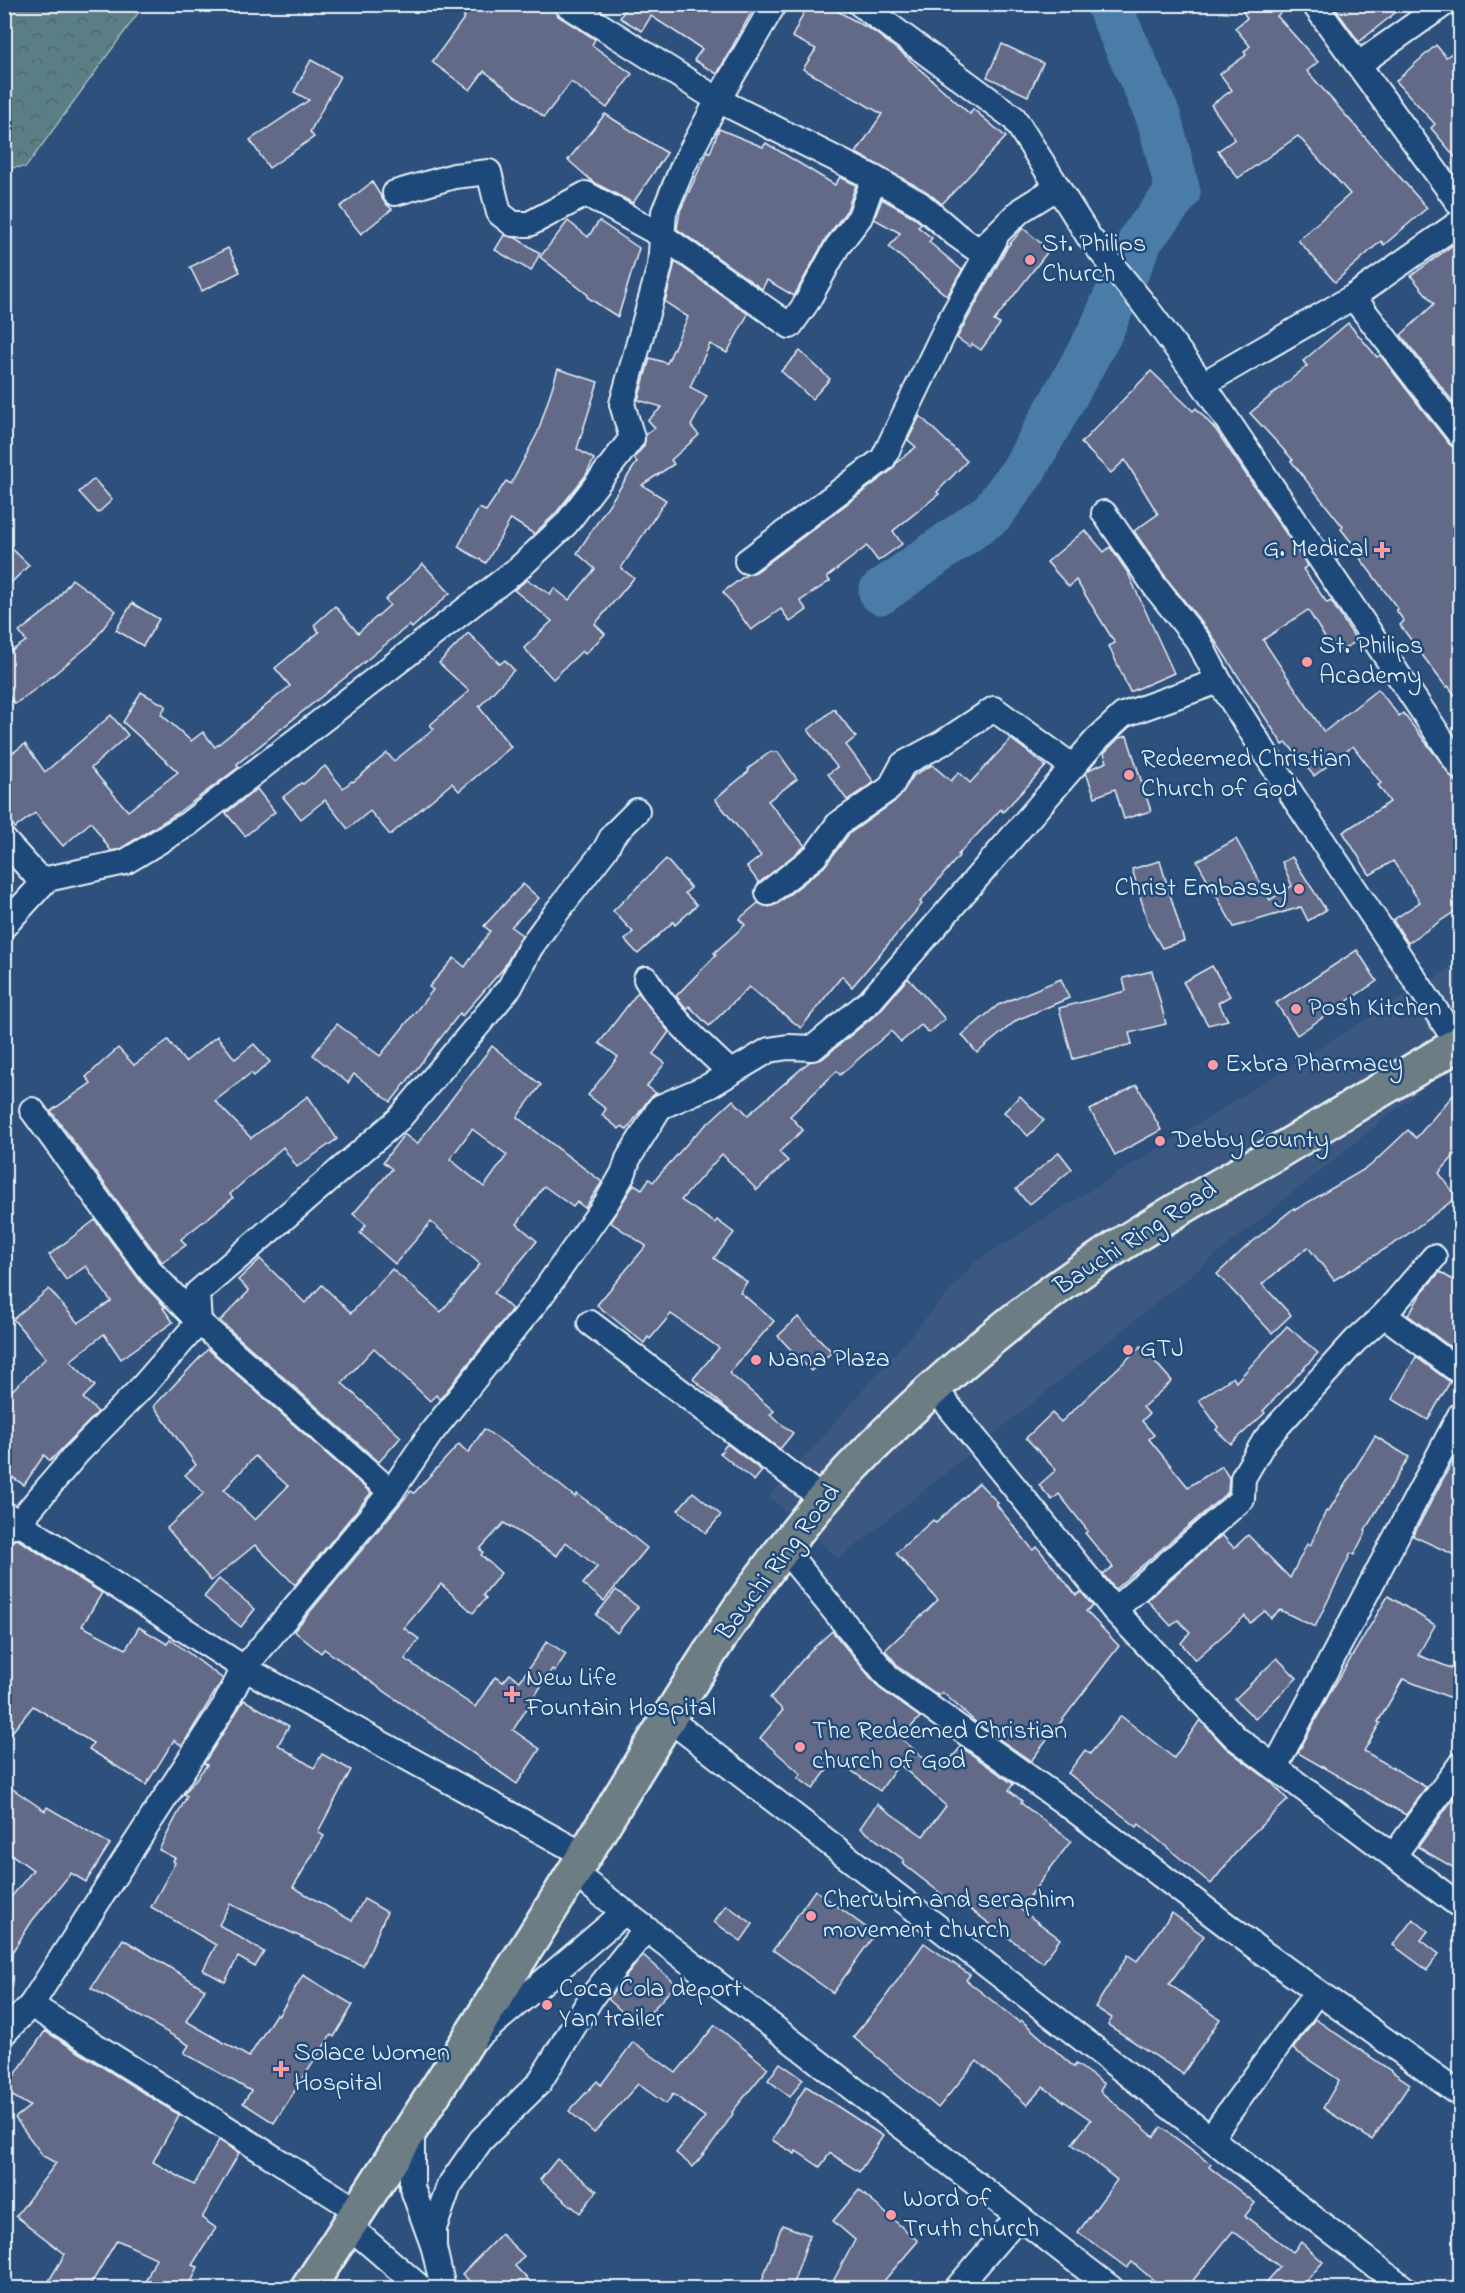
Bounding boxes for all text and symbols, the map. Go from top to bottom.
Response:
place label: St. Philips Church [1042,226,1146,294]
marker: St. Philips Church [1023,253,1037,267]
place label: G. Medical [1263,531,1368,569]
marker: G. Medical [1373,541,1391,559]
place label: St. Philips Academy [1319,628,1423,696]
marker: St. Philips Academy [1300,655,1314,669]
place label: Redeemed Christian Church of God [1141,741,1351,809]
marker: Redeemed Christian Church of God [1122,768,1136,782]
place label: Christ Embassy [1115,870,1287,908]
marker: Christ Embassy [1292,882,1306,896]
place label: Posh Kitchen [1308,990,1441,1028]
marker: Posh Kitchen [1289,1002,1303,1016]
place label: Exbra Pharmacy [1225,1046,1403,1084]
marker: Exbra Pharmacy [1206,1058,1220,1072]
place label: Debby County [1171,1122,1329,1160]
marker: Debby County [1153,1134,1167,1148]
street label: Bauchi Ring Road [1046,1172,1226,1307]
place label: GTJ [1140,1331,1184,1369]
place label: Nana Plaza [768,1341,890,1379]
marker: GTJ [1121,1343,1135,1357]
marker: Nana Plaza [749,1353,763,1367]
street label: Bauchi Ring Road [707,1476,851,1650]
place label: New Life Fountain Hospital [525,1660,716,1728]
marker: New Life Fountain Hospital [503,1685,521,1703]
place label: The Redeemed Christian church of God [812,1713,1067,1781]
marker: The Redeemed Christian church of God [793,1740,807,1754]
place label: Cherubim and seraphim movement church [823,1882,1075,1950]
marker: Cherubim and seraphim movement church [804,1909,818,1923]
place label: Coca Cola deport Yan trailer [559,1971,742,2039]
marker: Coca Cola deport Yan trailer [540,1998,554,2012]
place label: Solace Women Hospital [294,2035,450,2103]
marker: Solace Women Hospital [272,2060,290,2078]
place label: Word of Truth church [903,2181,1039,2249]
marker: Word of Truth church [884,2208,898,2222]

